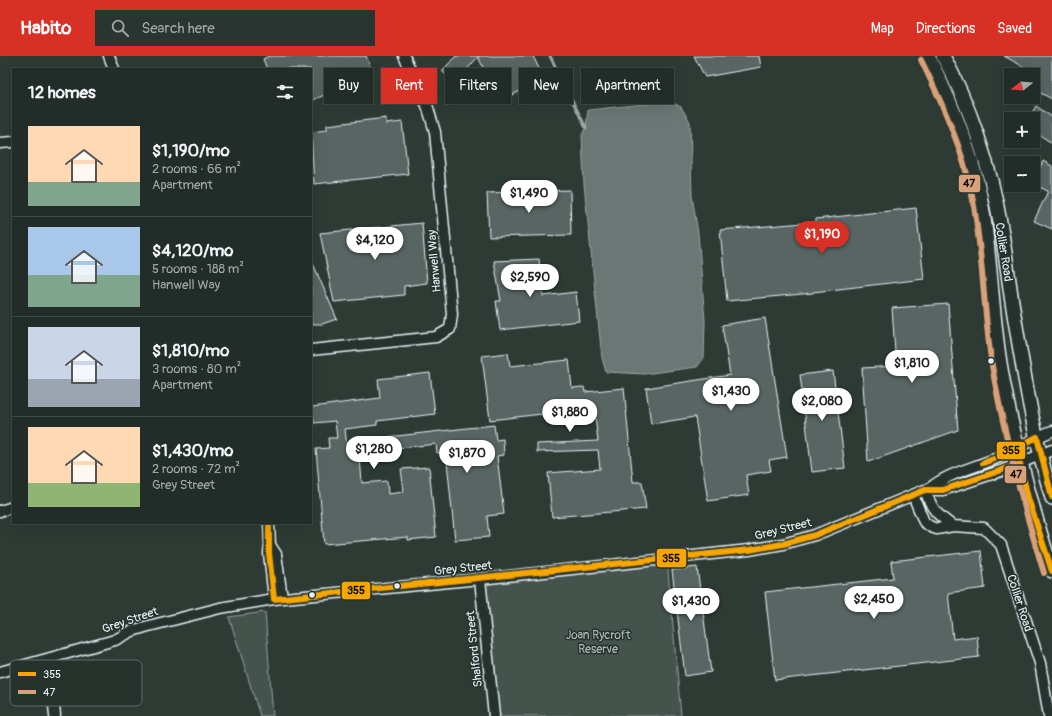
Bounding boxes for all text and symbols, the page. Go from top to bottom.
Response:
search box [95,10,375,46]
text: Habito [20,16,71,40]
icon: search [109,17,131,39]
text: Search here [141,19,215,38]
text: Map [871,20,894,37]
text: Directions [916,20,975,37]
text: Saved [997,20,1032,37]
chip: Buy [324,68,373,104]
chip: Rent [381,68,437,104]
chip: Filters [445,68,511,104]
chip: New [519,68,573,104]
chip: Apartment [581,68,674,104]
north arrow [1004,68,1040,104]
map controls [1004,68,1040,192]
icon: filters [274,81,296,103]
text: 12 homes [28,82,96,103]
button: + [1004,112,1040,148]
text: $1,190/mo [152,140,230,161]
icon: home [60,142,108,190]
button: − [1004,156,1040,192]
text: 2 rooms · 66 m² [152,161,241,177]
line badge: 47 [958,174,981,193]
text: Apartment [152,177,213,193]
text: 47 [962,177,975,190]
pin: $1,490 [496,180,562,214]
text: $1,490 [510,185,548,201]
pin: $1,190 [789,221,855,255]
street label: Collier Road [991,222,1016,283]
text: $1,190 [804,226,840,242]
pin: $4,120 [342,227,408,261]
street label: Hanwell Way [424,229,445,293]
text: $4,120 [355,232,395,248]
text: $4,120/mo [152,240,233,261]
icon: home [60,243,108,291]
text: 5 rooms · 188 m² [152,261,244,277]
pin: $2,590 [497,264,563,298]
text: $2,590 [510,269,550,285]
text: Hanwell Way [152,277,220,293]
text: $1,810/mo [152,340,229,361]
icon: home [60,343,108,391]
pin: $1,810 [879,350,945,384]
text: $1,810 [894,355,930,371]
unlabelled marker [986,356,996,366]
text: 3 rooms · 80 m² [152,361,241,377]
text: Apartment [152,377,213,393]
pin: $1,430 [698,378,764,412]
text: $1,430 [711,383,751,399]
pin: $2,080 [789,388,855,422]
text: $2,080 [801,393,843,409]
pin: $1,880 [537,399,603,433]
text: $1,880 [551,404,589,420]
pin: $1,280 [341,436,407,470]
text: $1,430/mo [152,440,233,461]
pin: $1,870 [434,440,500,474]
text: $1,280 [355,441,393,457]
line badge: 355 [996,441,1026,460]
icon: home [60,443,108,491]
text: 355 [1002,444,1020,457]
text: $1,870 [448,445,486,461]
text: 2 rooms · 72 m² [152,461,240,477]
line badge: 47 [1004,465,1027,484]
text: 47 [1009,468,1022,481]
text: Grey Street [152,477,215,493]
street label: Grey Street [753,515,813,544]
line badge: 355 [656,548,687,568]
text: 355 [662,552,680,565]
street label: Grey Street [433,558,493,579]
street label: Collier Road [1003,573,1036,634]
line badge: 355 [341,581,371,600]
unlabelled marker [392,581,402,591]
text: 355 [347,584,365,597]
pin: $2,450 [841,586,907,620]
pin: $1,430 [658,588,724,622]
unlabelled marker [307,590,317,600]
text: $2,450 [853,591,895,607]
text: $1,430 [671,593,711,609]
street label: Grey Street [100,604,160,637]
street label: Shalford Street [463,610,486,688]
park label: Joan Rycroft Reserve [565,628,631,657]
legend [10,660,142,706]
text: 355 [43,668,61,681]
text: 47 [43,686,55,699]

